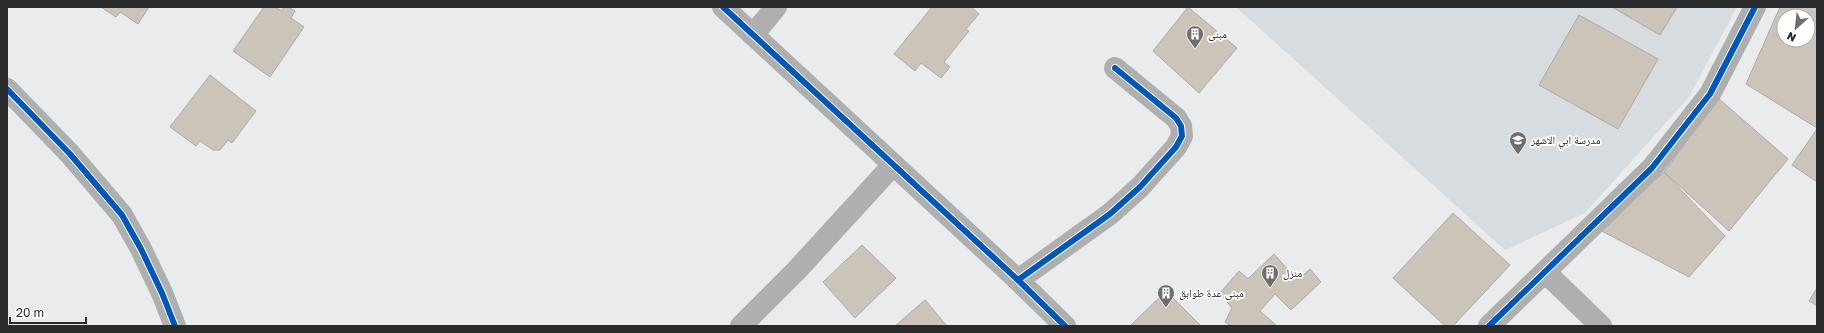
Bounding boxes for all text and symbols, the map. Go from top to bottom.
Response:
north arrow [1776,8,1816,48]
building icon: مبنى [1185,24,1205,49]
place label: مبنى [1208,27,1227,41]
text: N [1785,30,1798,45]
school or university icon: مدرسة ابي الاشهر [1508,130,1528,155]
place label: مدرسة ابي الاشهر [1530,133,1601,149]
building icon: منزل [1260,263,1280,288]
place label: منزل [1283,266,1302,280]
building icon: مبنى عدة طوابق [1156,283,1176,308]
place label: مبنى عدة طوابق [1179,286,1244,300]
scale bar [10,299,86,325]
text: 20 m [16,305,44,320]

